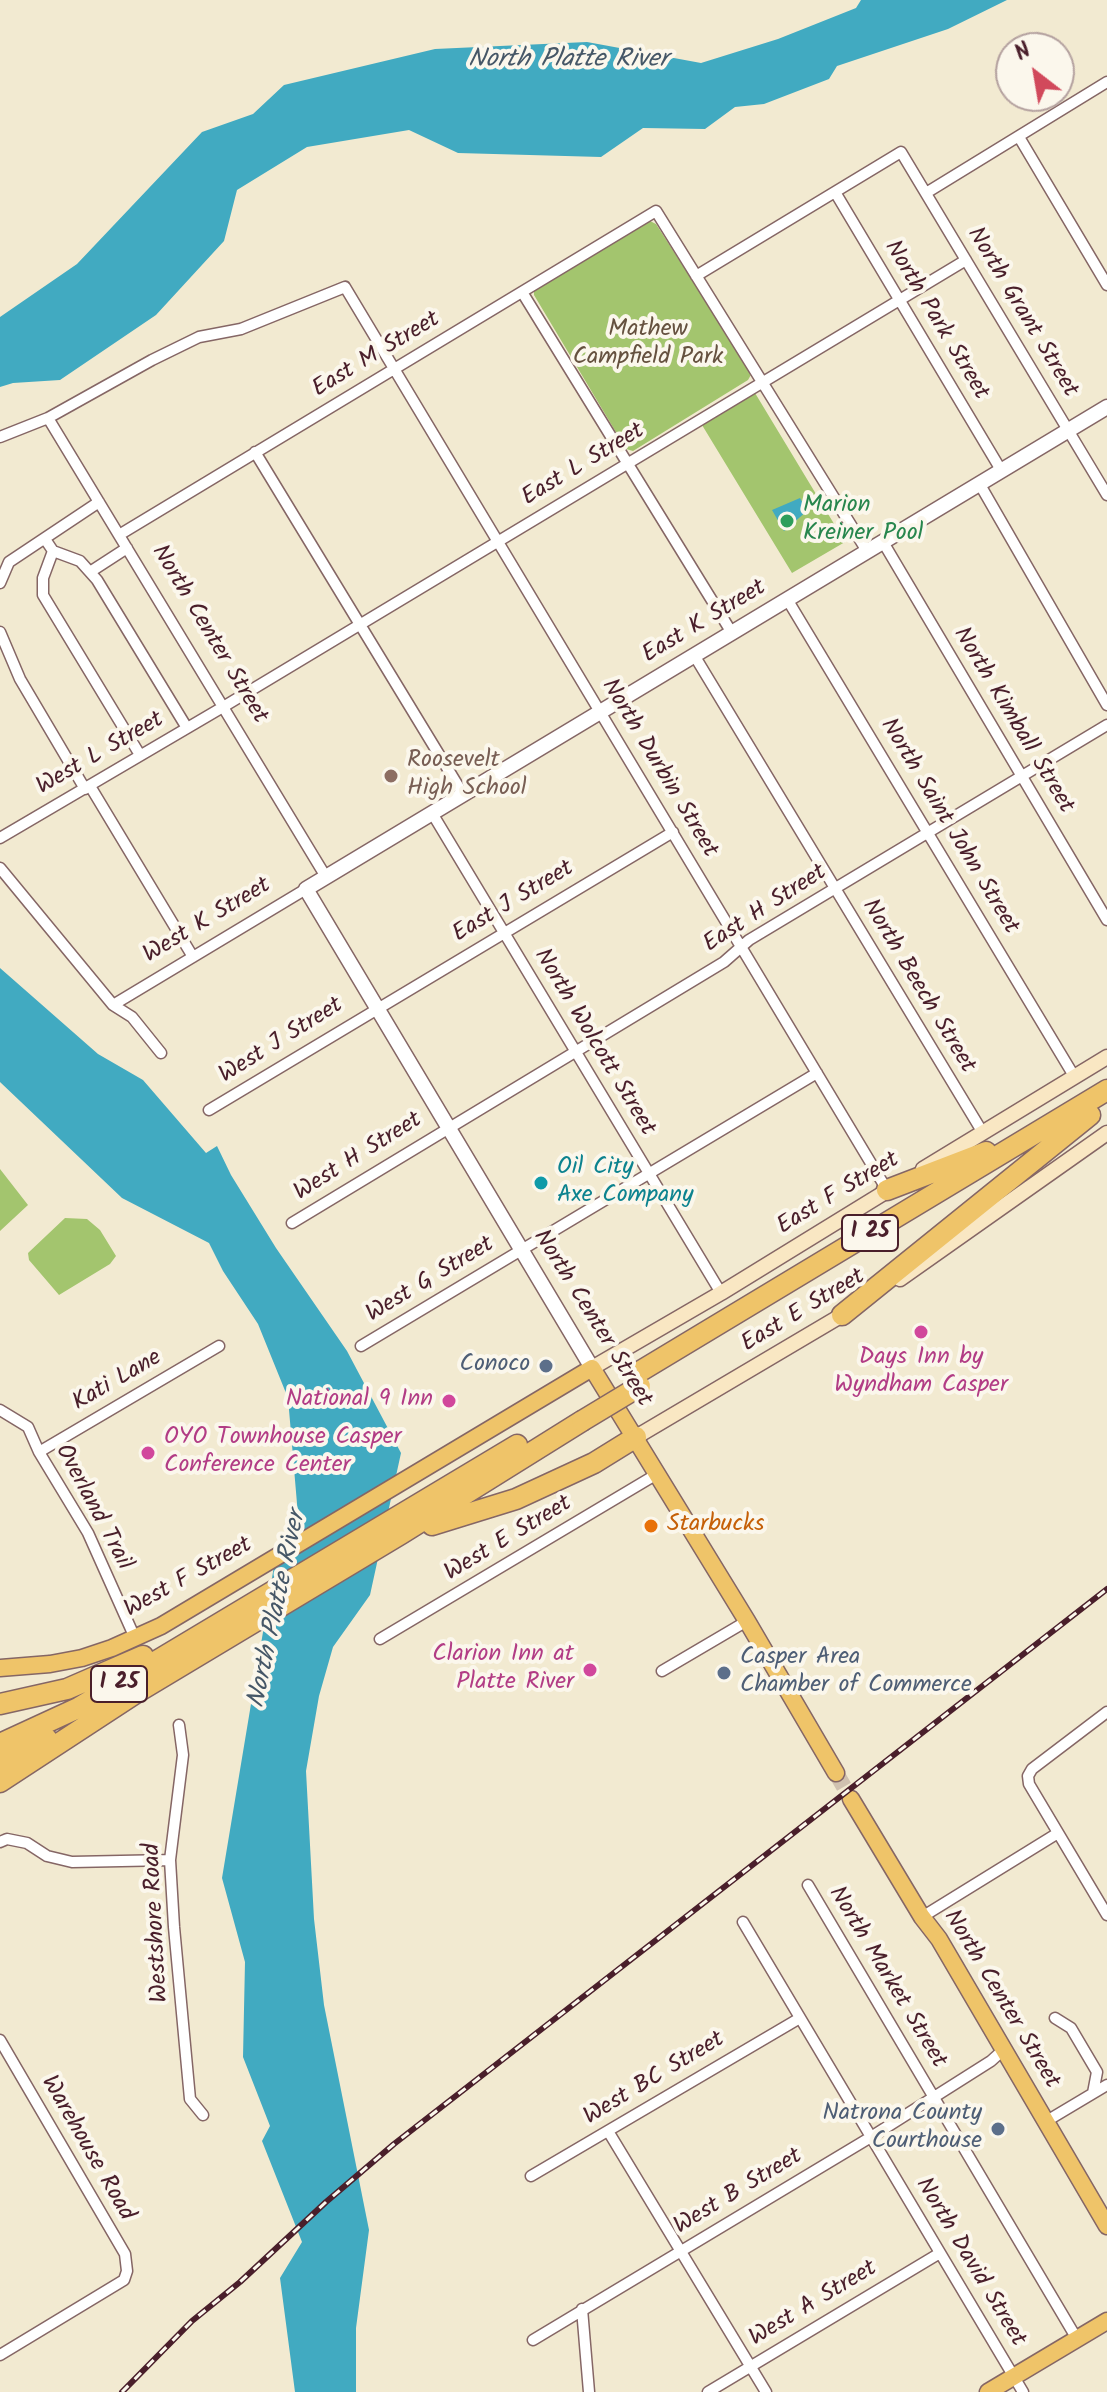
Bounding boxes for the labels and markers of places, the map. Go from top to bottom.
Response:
place label: Marion Kreiner Pool [803,493,923,549]
marker: Marion Kreiner Pool [778,512,796,530]
place label: Roosevelt High School [407,748,527,804]
marker: Roosevelt High School [382,767,400,785]
place label: Oil City Axe Company [557,1155,693,1211]
marker: Oil City Axe Company [532,1174,550,1192]
marker: Days Inn by Wyndham Casper [912,1323,930,1341]
place label: Days Inn by Wyndham Casper [834,1345,1008,1401]
place label: Conoco [460,1352,530,1380]
marker: Conoco [537,1357,555,1375]
place label: National 9 Inn [286,1387,433,1415]
marker: National 9 Inn [440,1392,458,1410]
place label: OYO Townhouse Casper Conference Center [164,1425,402,1481]
marker: OYO Townhouse Casper Conference Center [139,1444,157,1462]
place label: Starbucks [667,1512,765,1540]
marker: Starbucks [642,1517,660,1535]
place label: Clarion Inn at Platte River [432,1642,574,1698]
place label: Casper Area Chamber of Commerce [740,1645,972,1701]
marker: Clarion Inn at Platte River [581,1661,599,1679]
marker: Casper Area Chamber of Commerce [715,1664,733,1682]
place label: Natrona County Courthouse [823,2101,982,2157]
marker: Natrona County Courthouse [989,2120,1007,2138]

